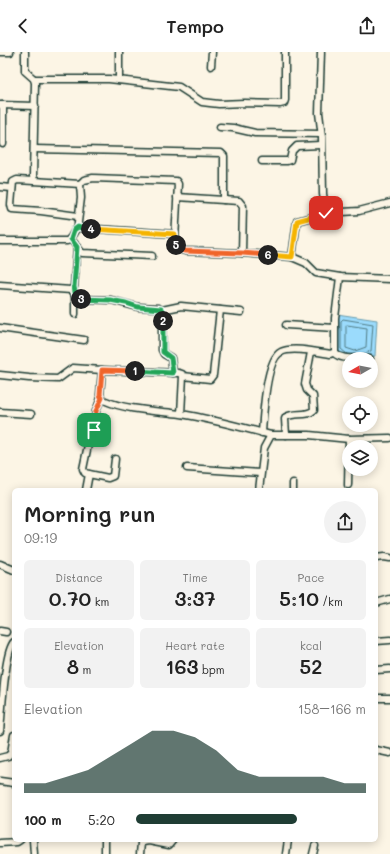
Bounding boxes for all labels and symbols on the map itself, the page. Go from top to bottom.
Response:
pin [309,196,343,230]
pin: 4 [81,219,101,239]
pin: 5 [166,235,186,255]
pin: 6 [258,245,278,265]
pin: 3 [71,289,91,309]
pin: 2 [153,311,173,331]
north arrow [342,352,378,388]
pin: 1 [125,361,145,381]
pin [77,413,111,447]

